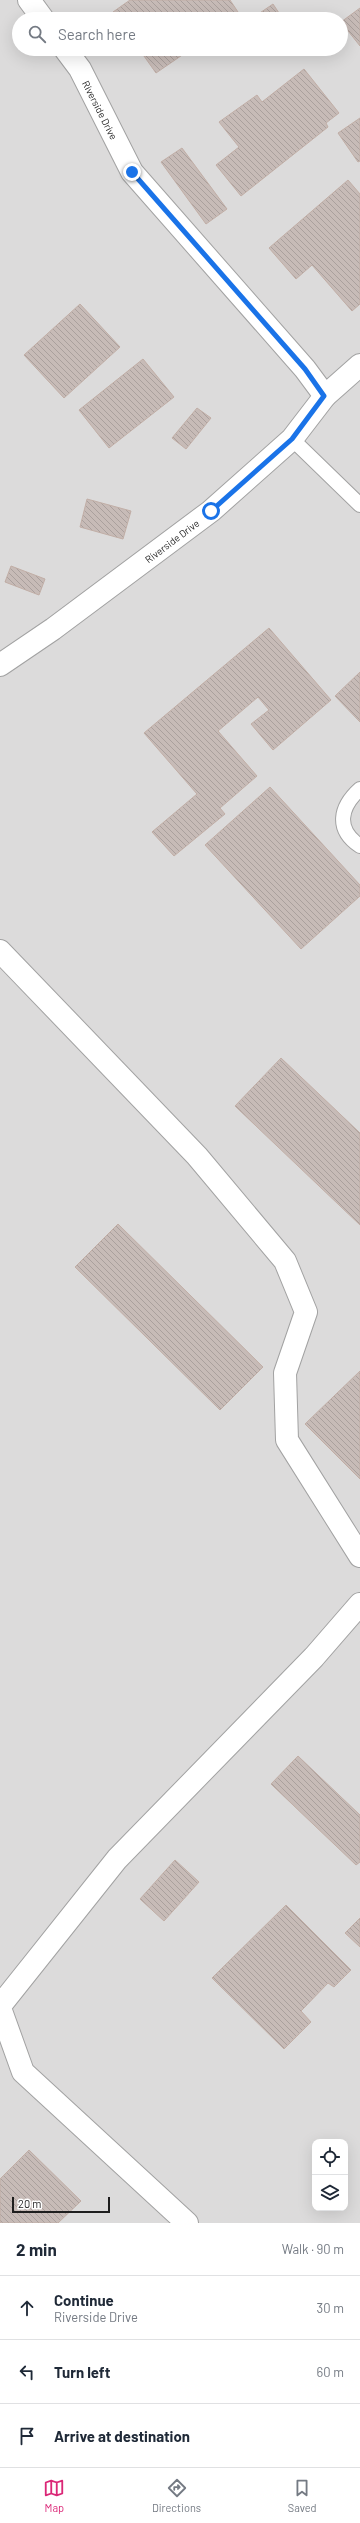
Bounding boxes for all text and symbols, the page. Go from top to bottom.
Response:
search box [12,12,348,56]
icon: search [26,23,48,45]
text: Search here [58,25,136,43]
street label: Riverside Drive [80,78,120,142]
route end [123,163,141,181]
route start [202,502,220,520]
street label: Riverside Drive [143,517,201,565]
map controls [312,2139,348,2211]
button: locate [312,2139,348,2175]
button: layers [312,2175,348,2211]
scale bar [12,2195,110,2214]
text: 20 m [18,2197,41,2210]
text: 2 min [16,2239,57,2259]
text: Walk · 90 m [282,2241,344,2257]
text: Continue [54,2291,114,2309]
icon: ahead [16,2297,38,2319]
text: 30 m [317,2300,344,2316]
text: Riverside Drive [54,2309,138,2325]
icon: left [16,2361,38,2383]
text: Turn left [54,2363,110,2381]
text: 60 m [317,2364,344,2380]
icon: arrive [16,2425,38,2447]
text: Arrive at destination [54,2427,190,2445]
tab: Map [43,2477,65,2514]
tab: Directions [152,2477,201,2514]
tab: Saved [288,2477,317,2514]

